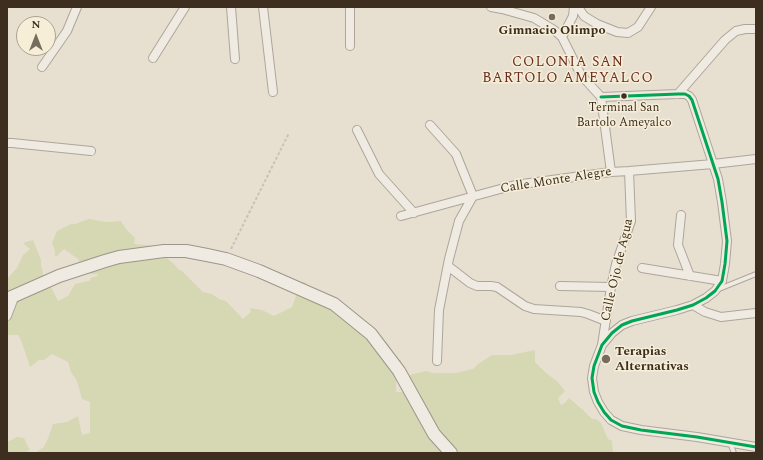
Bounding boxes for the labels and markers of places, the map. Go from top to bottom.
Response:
marker: Gimnacio Olimpo [547,12,557,22]
place label: Gimnacio Olimpo [498,23,606,39]
marker: Terminal San Bartolo Ameyalco [619,91,629,101]
place label: Terminal San Bartolo Ameyalco [577,102,671,130]
place label: Terapias Alternativas [615,344,689,375]
marker: Terapias Alternativas [600,353,612,365]

